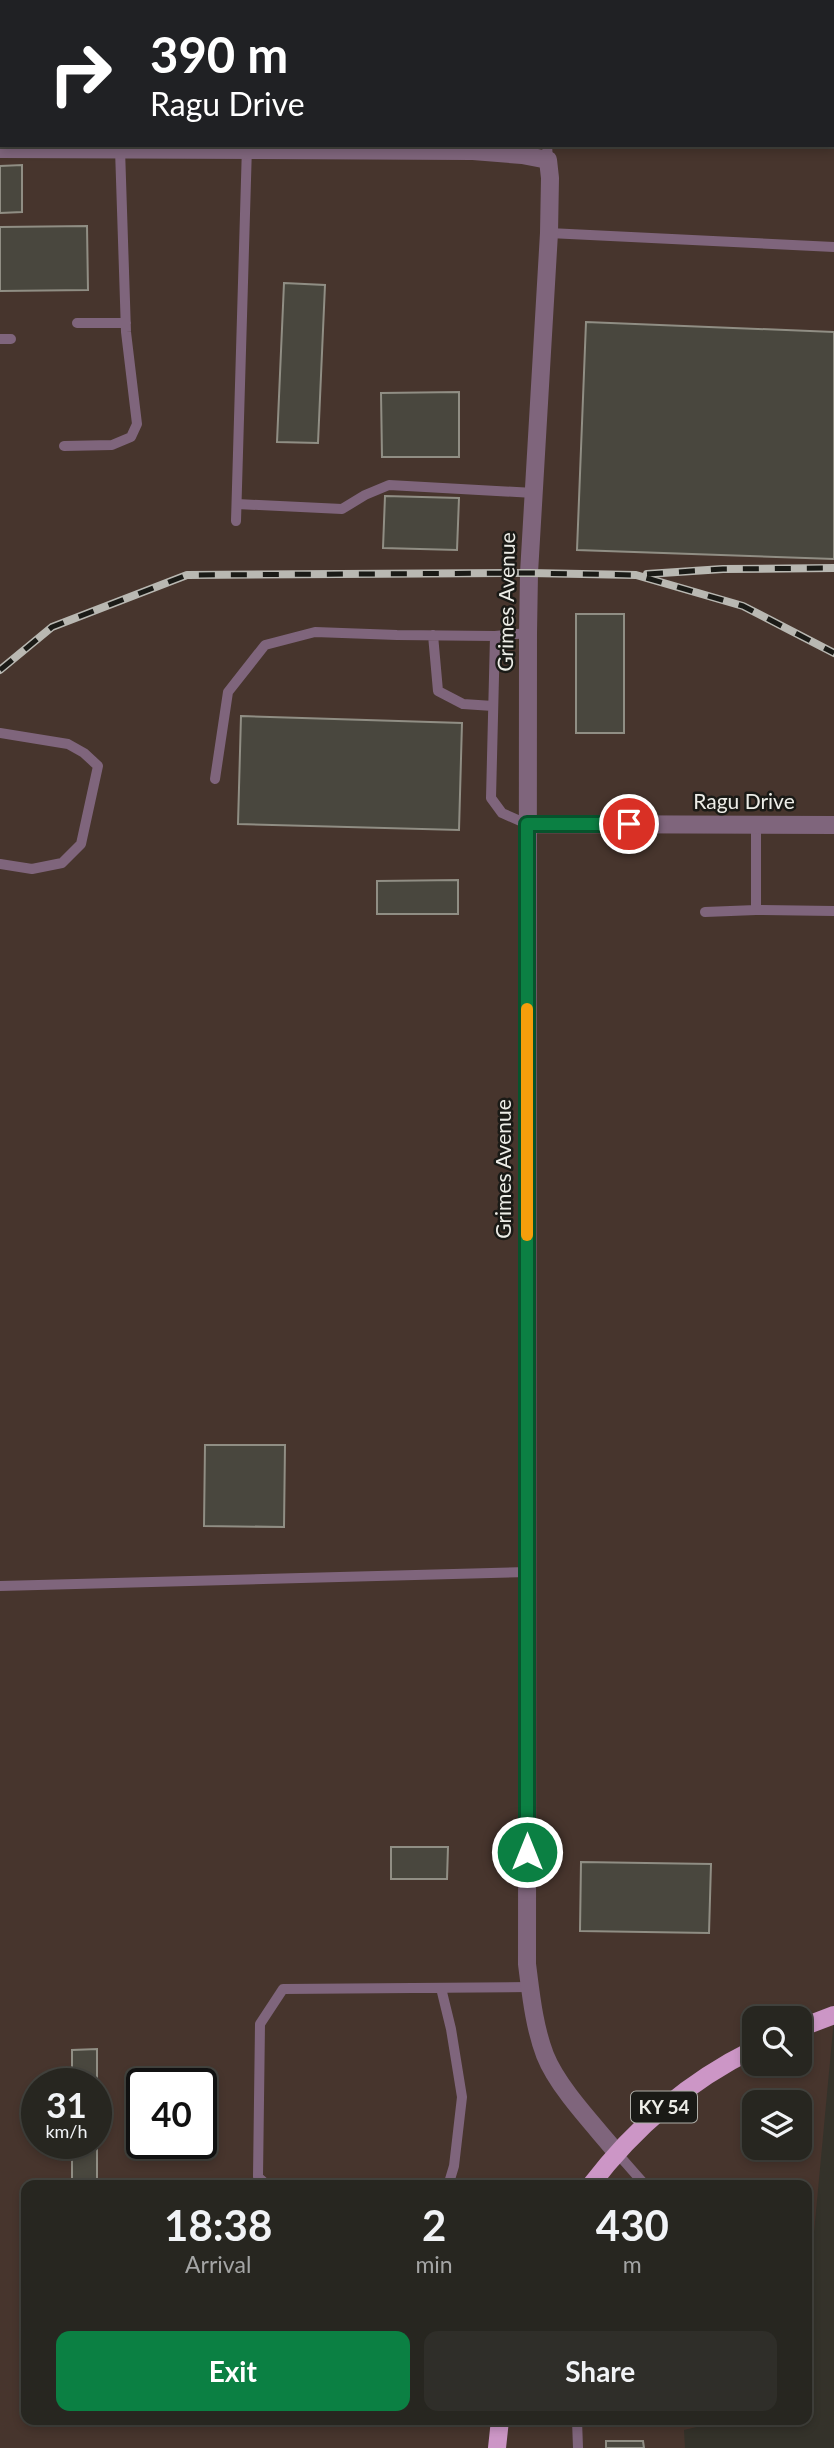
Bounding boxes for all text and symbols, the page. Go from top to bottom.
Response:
text: 390 m [150,25,288,83]
icon: right [35,28,126,119]
text: Ragu Drive [150,84,305,123]
street label: Grimes Avenue [492,532,519,672]
street label: Ragu Drive [693,788,795,813]
pin [599,794,659,854]
icon: arrive [610,805,648,843]
street label: Grimes Avenue [490,1099,515,1239]
position arrow [490,1815,564,1889]
map controls [742,2006,812,2160]
button: search [742,2006,812,2076]
speed limit sign: 40 [126,2068,217,2159]
text: 31 [46,2083,87,2125]
button: layers [742,2090,812,2160]
road number: KY 54 [631,2092,697,2122]
text: km/h [45,2120,88,2142]
text: 18:38 [164,2200,272,2250]
text: 2 [422,2200,446,2250]
text: 430 [596,2200,669,2250]
text: Arrival [185,2250,251,2278]
text: min [415,2250,453,2278]
text: m [623,2250,642,2278]
button: Exit [56,2331,410,2411]
button: Share [424,2331,777,2411]

